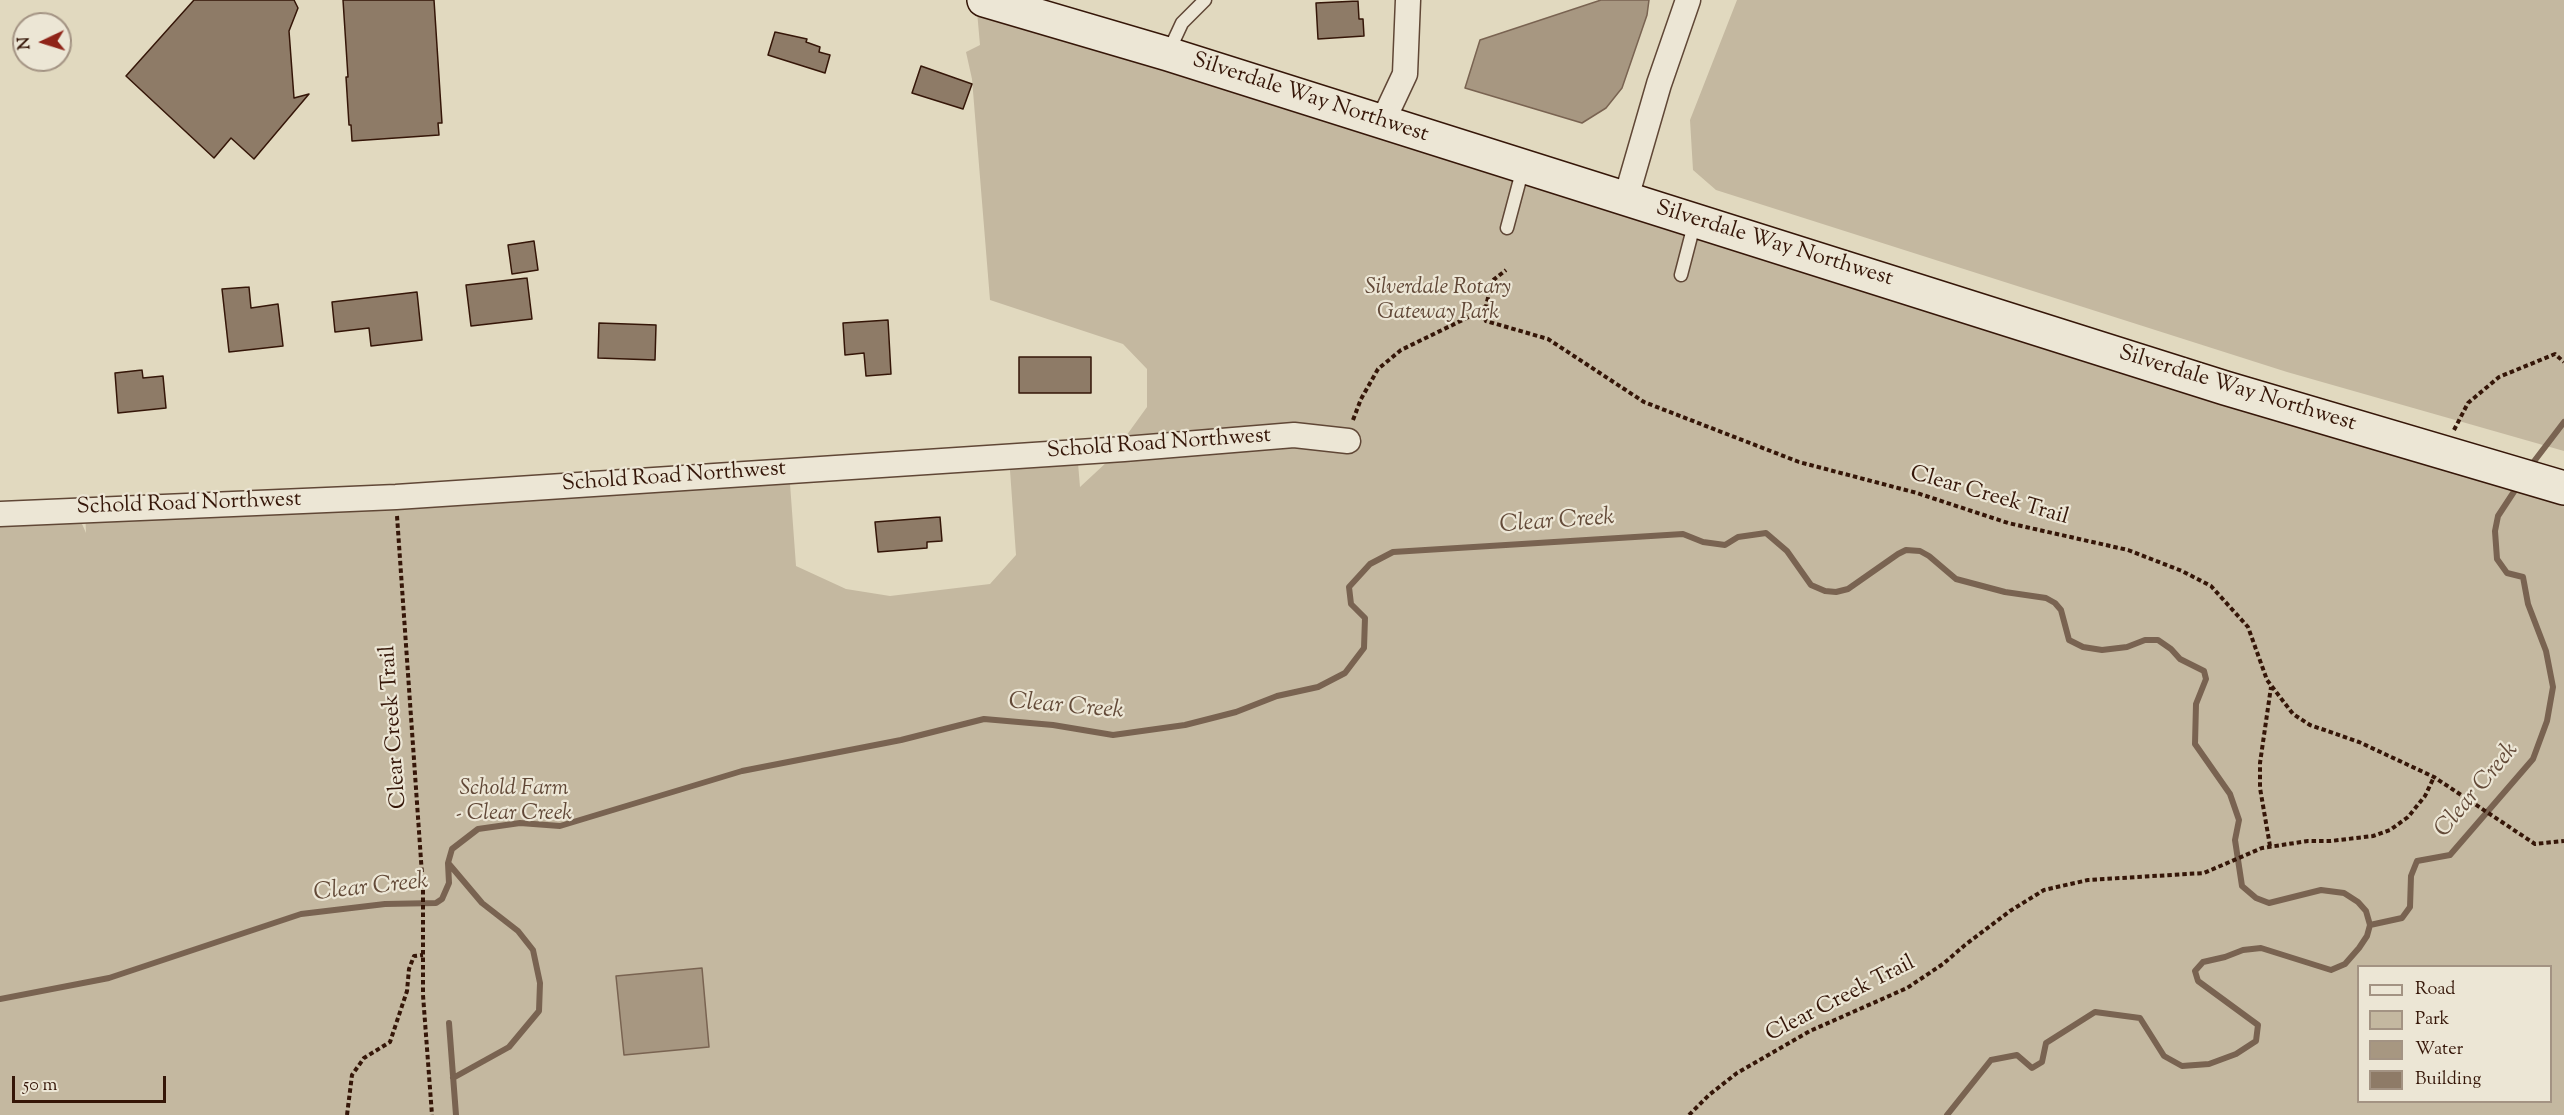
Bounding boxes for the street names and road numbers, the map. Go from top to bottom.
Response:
street label: Silverdale Way Northwest [1189,48,1431,150]
street label: Silverdale Way Northwest [1652,196,1896,294]
street label: Silverdale Way Northwest [2115,341,2359,439]
street label: Schold Road Northwest [1046,424,1272,466]
street label: Schold Road Northwest [561,457,787,499]
street label: Clear Creek Trail [1907,462,2071,532]
street label: Schold Road Northwest [76,488,302,522]
street label: Clear Creek Trail [376,644,414,810]
street label: Clear Creek Trail [1762,951,1920,1049]

